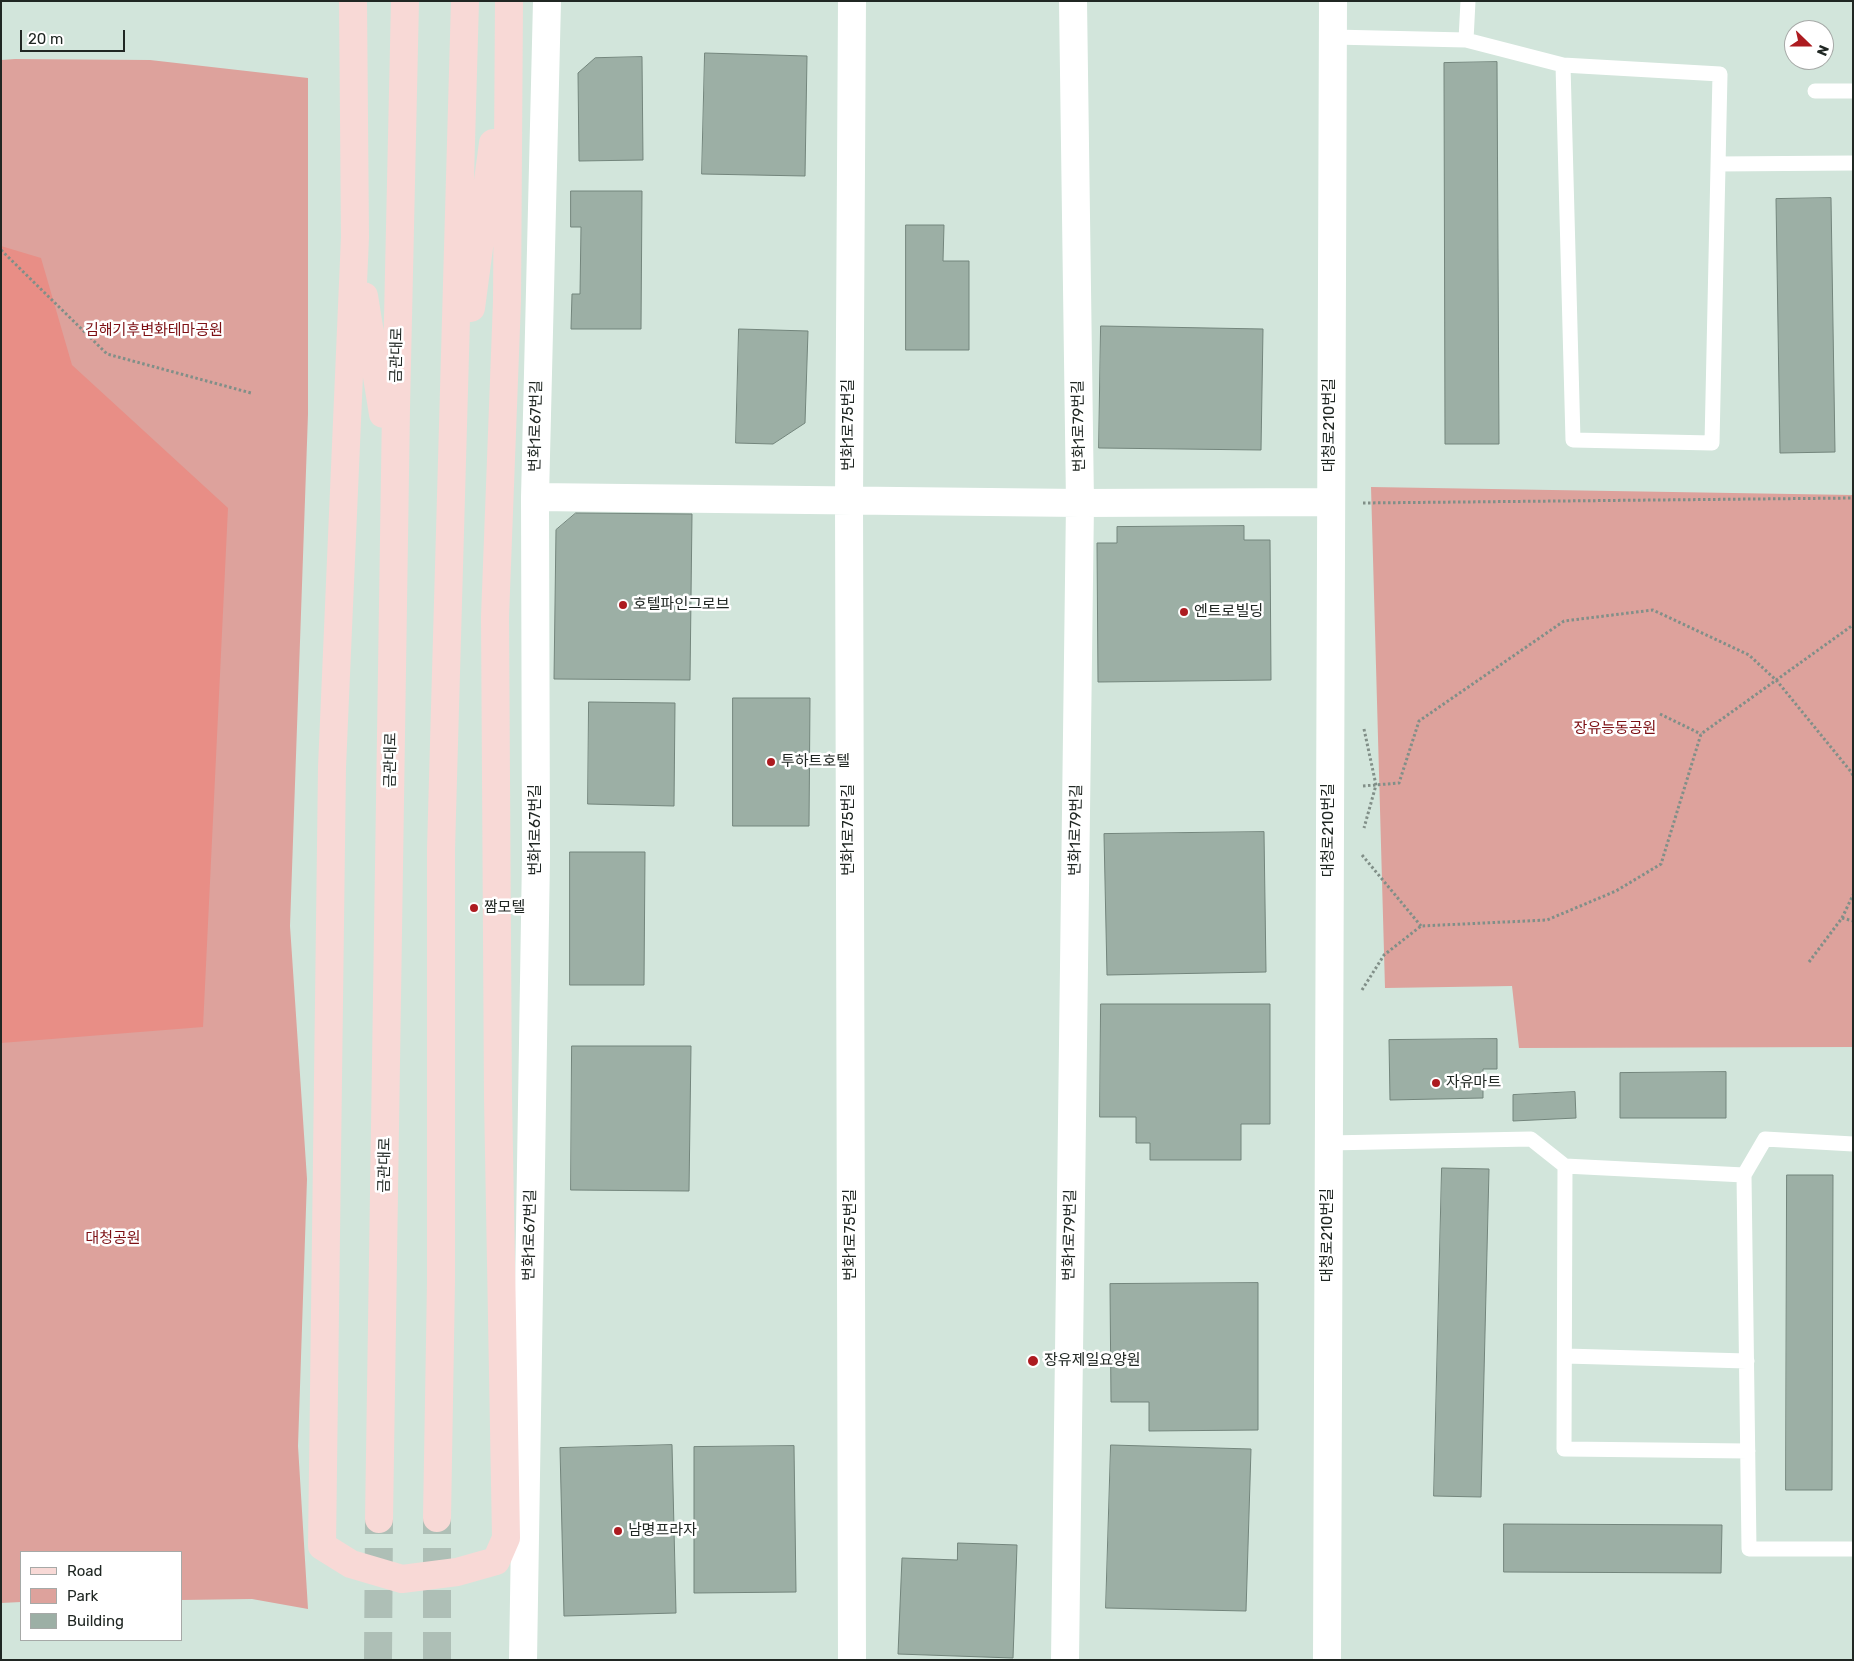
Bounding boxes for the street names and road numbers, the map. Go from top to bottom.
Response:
street label: 금관대로 [388,327,406,383]
street label: 대청로210번길 [1321,378,1339,472]
street label: 번화1로75번길 [840,379,858,471]
street label: 번화1로67번길 [526,380,546,472]
street label: 번화1로79번길 [1069,380,1089,472]
street label: 금관대로 [382,732,400,788]
street label: 대청로210번길 [1320,783,1338,877]
street label: 번화1로67번길 [527,784,545,876]
street label: 번화1로75번길 [840,784,858,876]
street label: 번화1로79번길 [1066,784,1086,876]
street label: 금관대로 [376,1137,394,1193]
street label: 대청로210번길 [1319,1188,1337,1282]
street label: 번화1로67번길 [520,1189,540,1281]
street label: 번화1로75번길 [842,1189,860,1281]
street label: 번화1로79번길 [1060,1189,1080,1281]

